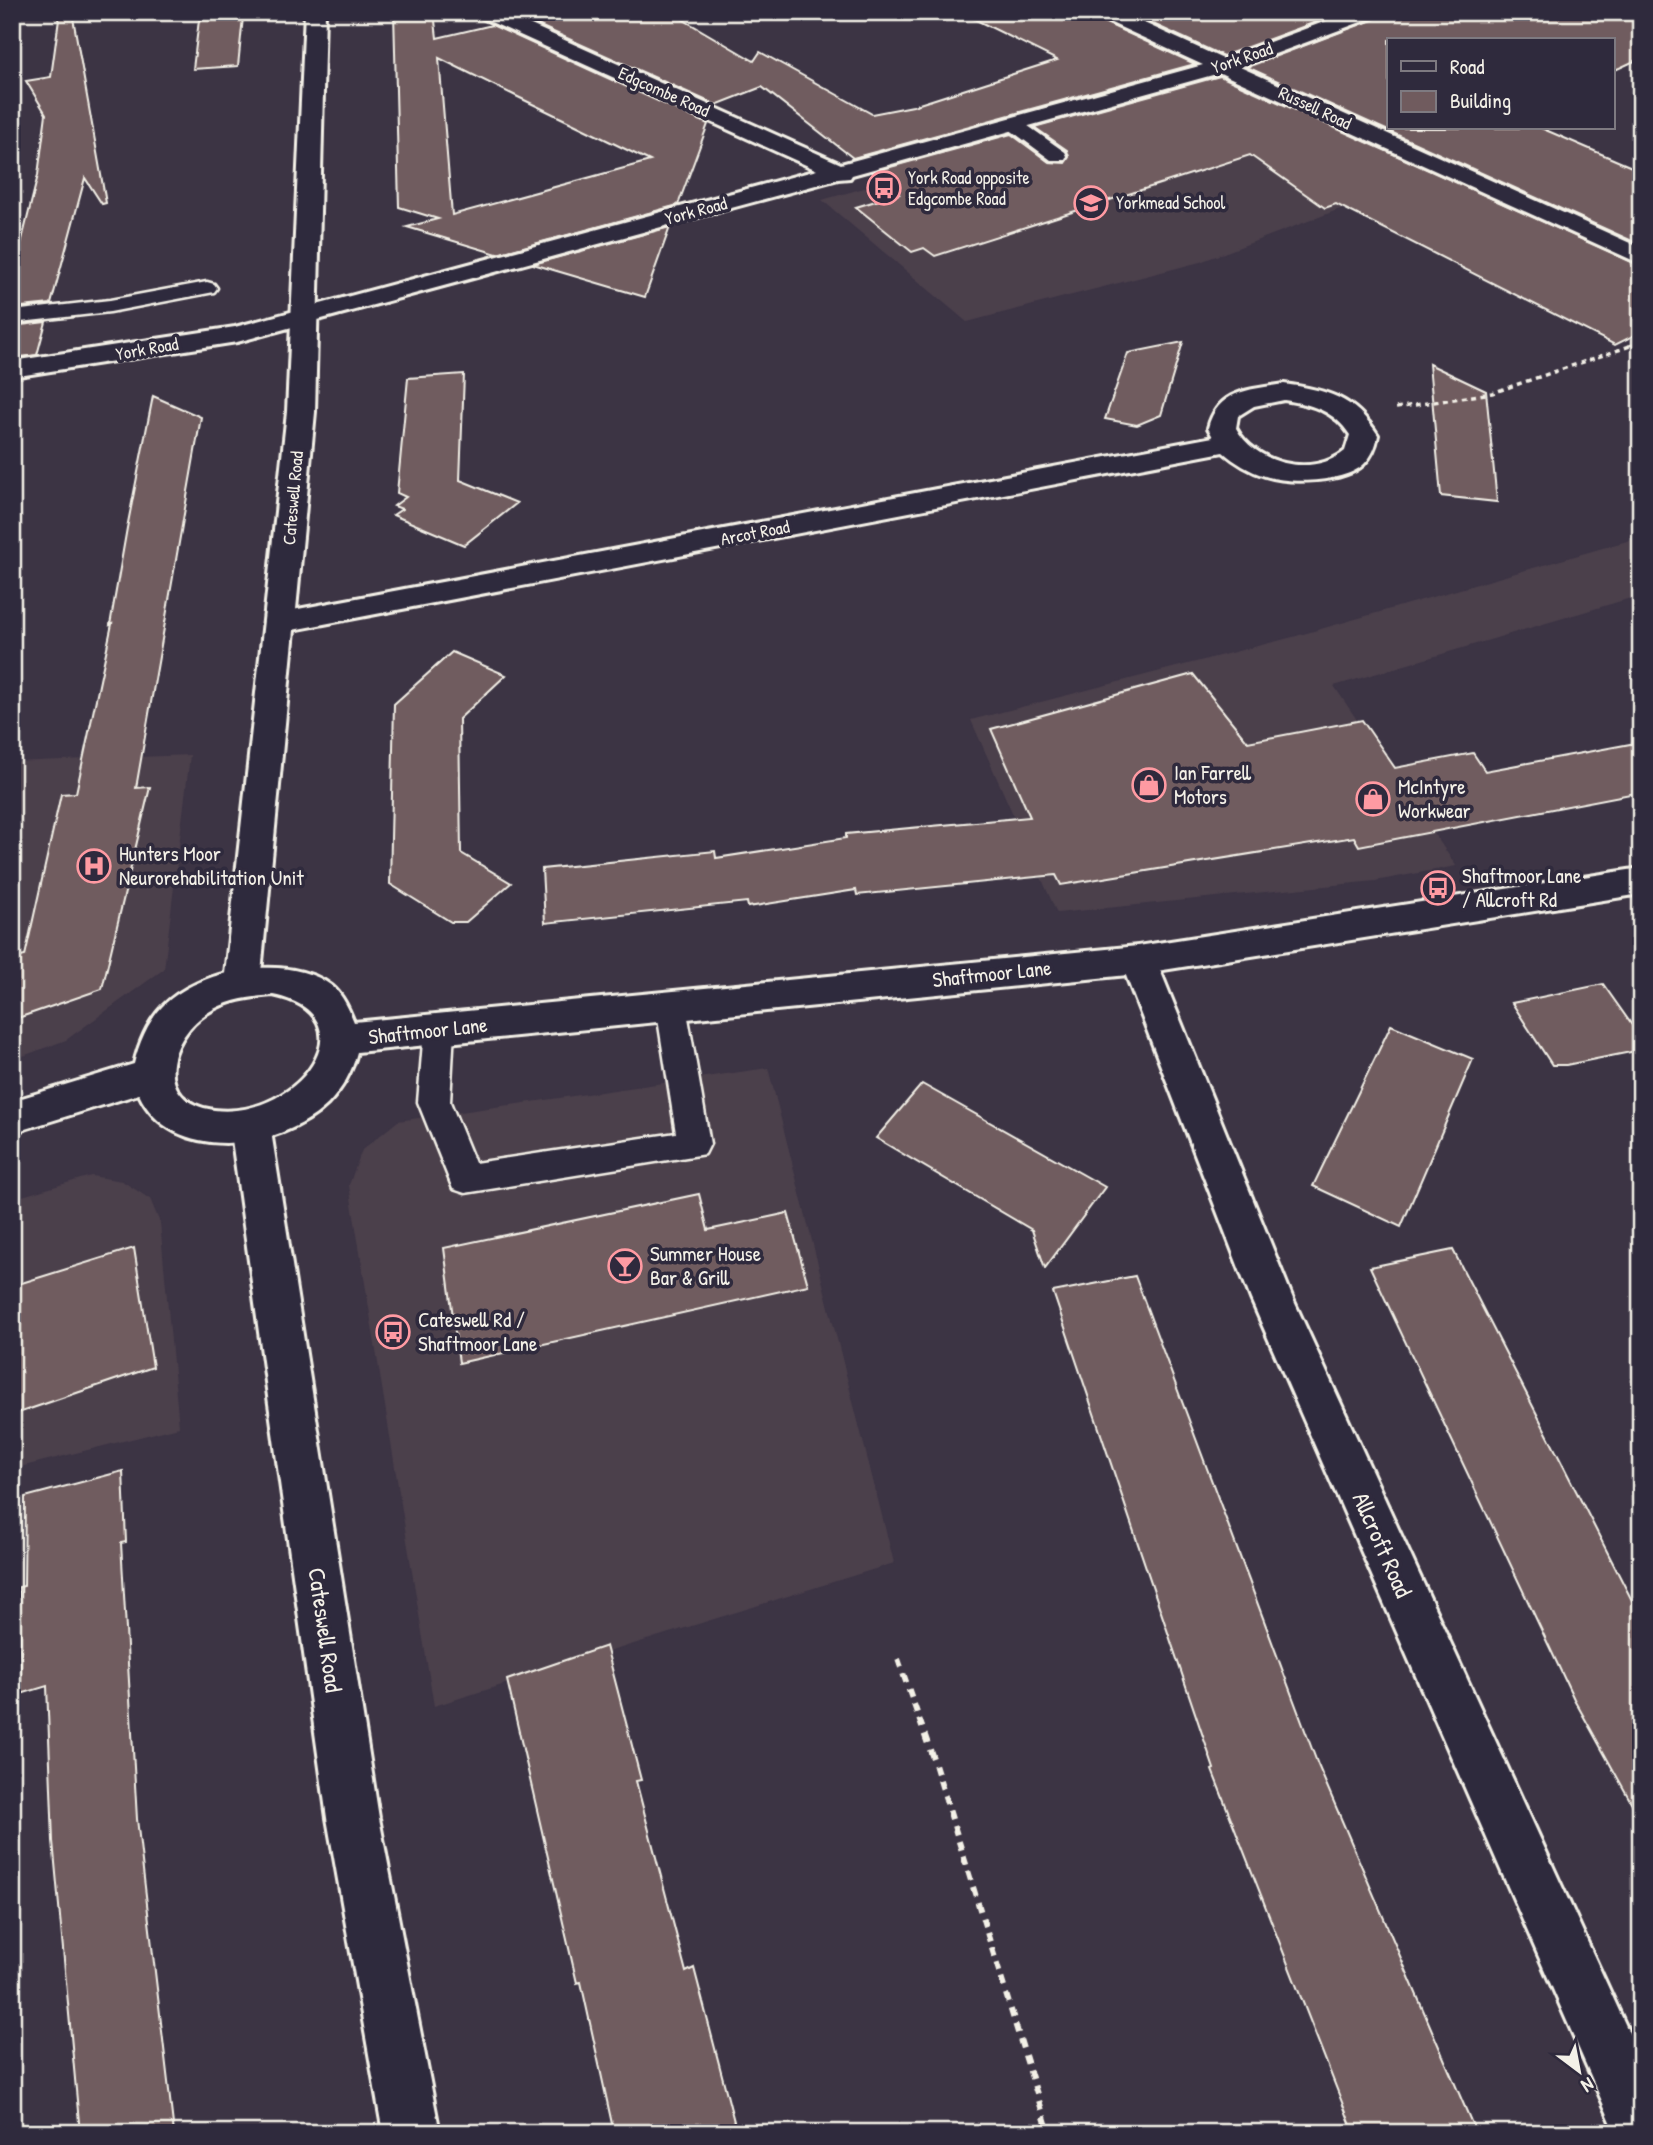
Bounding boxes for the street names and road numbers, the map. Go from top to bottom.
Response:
street label: York Road [1208,35,1276,80]
street label: Edgcombe Road [614,60,714,123]
street label: Russell Road [1275,80,1356,135]
street label: York Road [662,190,730,231]
street label: York Road [114,331,180,366]
street label: Cateswell Road [276,450,309,546]
street label: Arcot Road [718,514,792,551]
street label: Shaftmoor Lane [931,953,1053,994]
street label: Shaftmoor Lane [367,1010,489,1051]
street label: Allcroft Road [1346,1487,1420,1602]
street label: Cateswell Road [301,1566,351,1694]

